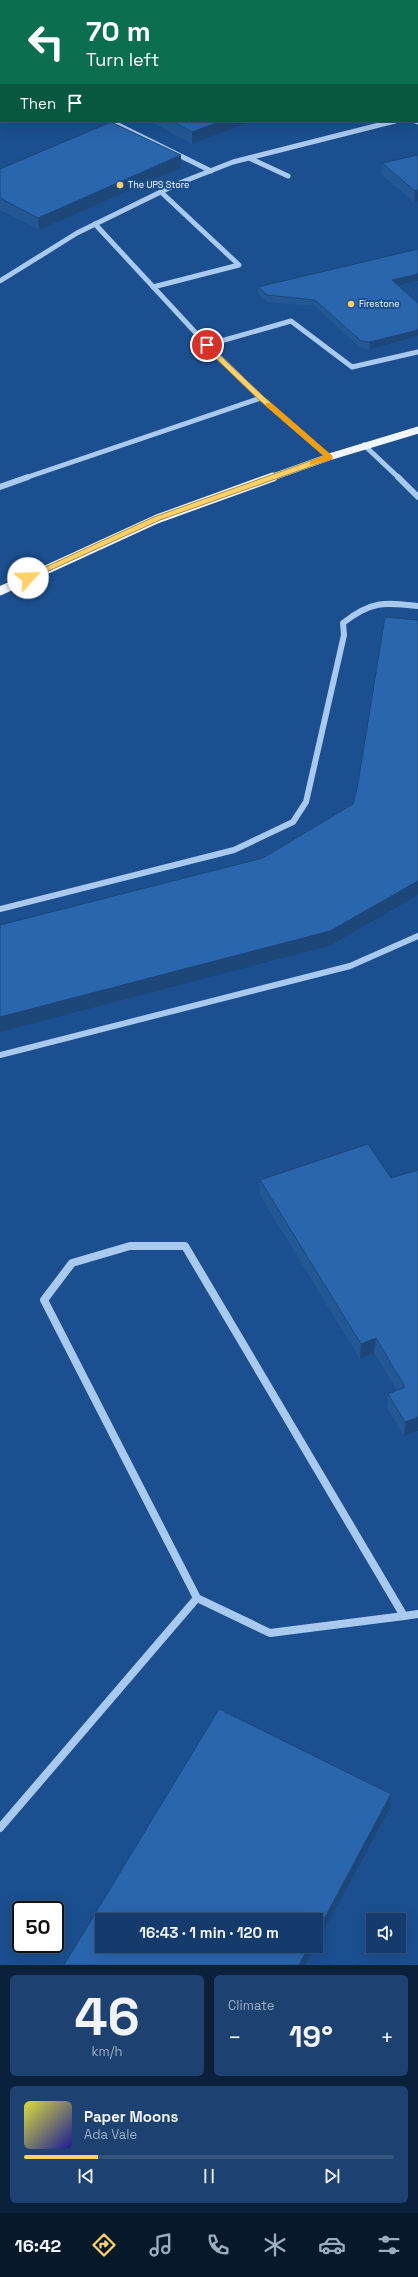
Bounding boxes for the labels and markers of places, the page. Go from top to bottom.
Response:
place label: The UPS Store [128,179,189,191]
marker: The UPS Store [115,180,125,190]
place label: Firestone [359,298,400,310]
marker: Firestone [346,299,356,309]
pin [190,328,224,362]

